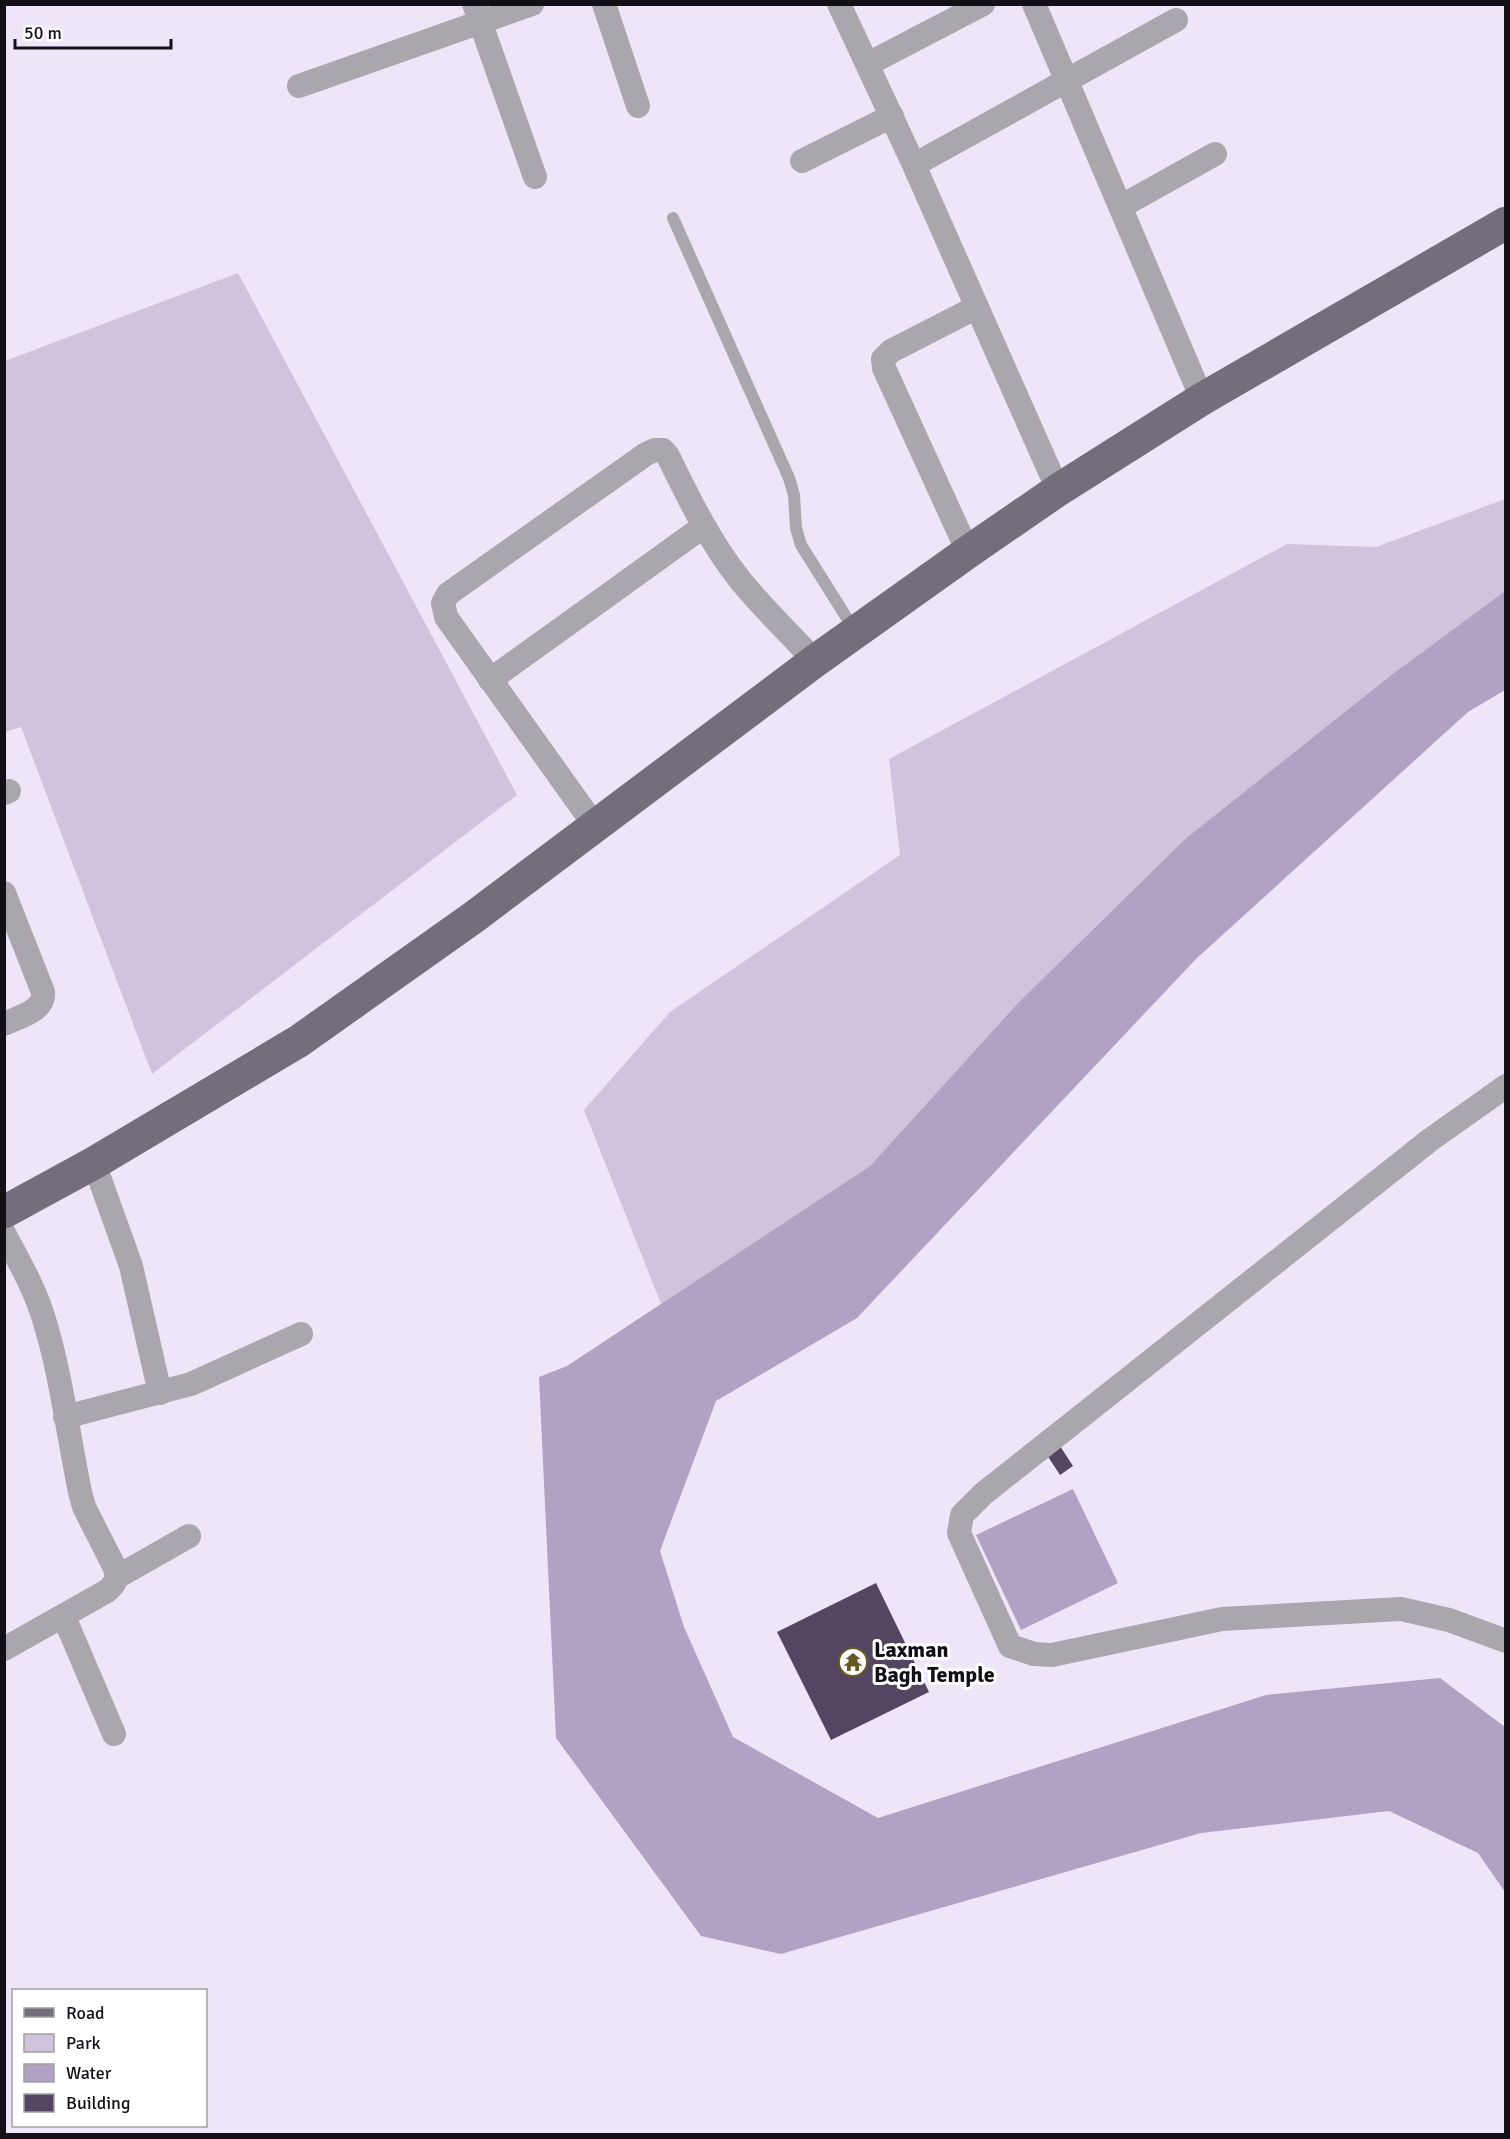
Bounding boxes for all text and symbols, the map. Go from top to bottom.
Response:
scale bar [15,12,171,50]
text: 50 m [24,22,62,44]
place label: Laxman Bagh Temple [874,1636,995,1688]
temple icon: Laxman Bagh Temple [837,1646,869,1678]
legend [12,1989,207,2127]
text: Road [66,2002,105,2024]
text: Park [66,2032,101,2054]
text: Water [66,2062,112,2084]
text: Building [66,2092,130,2114]

